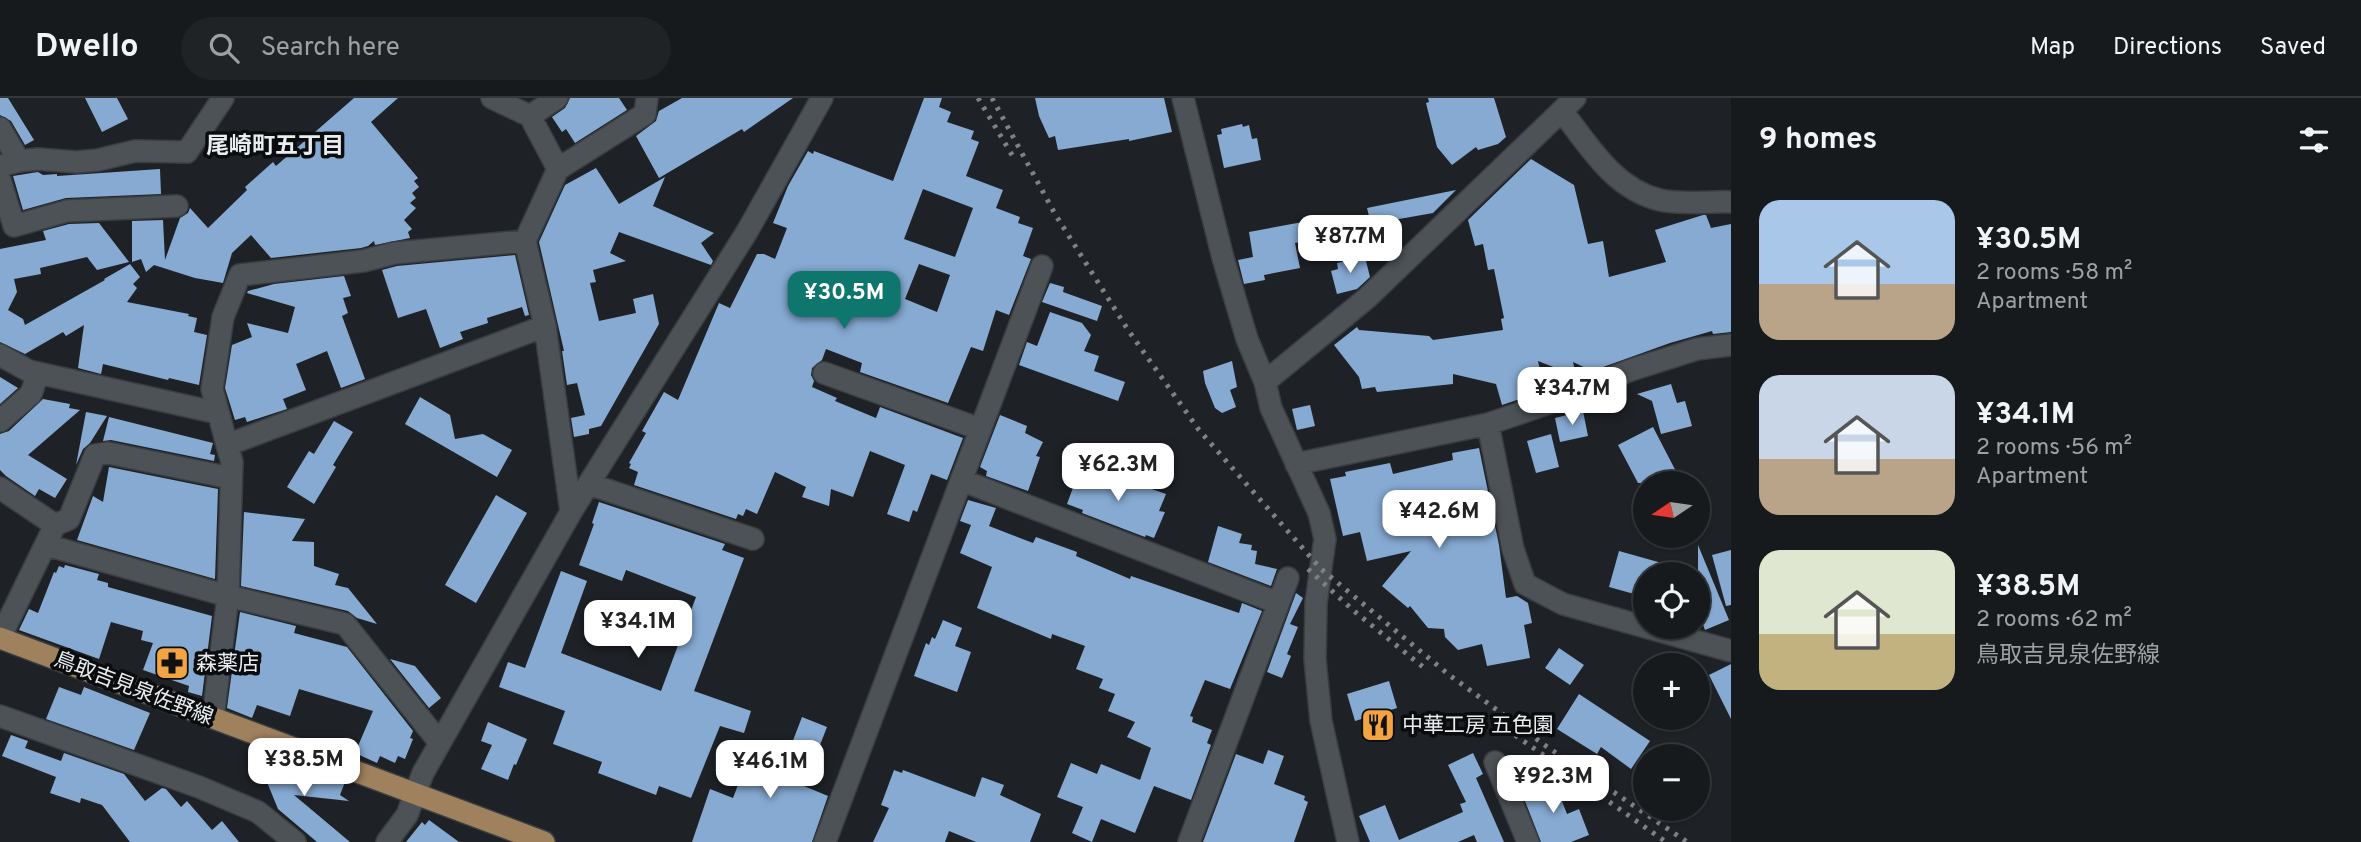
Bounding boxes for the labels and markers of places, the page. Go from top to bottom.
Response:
pin: ¥87.7M [1293,216,1407,275]
pin: ¥30.5M [787,272,901,331]
pin: ¥34.7M [1515,368,1629,427]
pin: ¥62.3M [1061,444,1175,503]
pin: ¥42.6M [1382,490,1496,550]
pin: ¥34.1M [581,601,695,660]
pharmacy icon: 森薬店 [153,644,191,682]
place label: 森薬店 [196,651,259,678]
restaurant icon: 中華工房 五色園 [1359,706,1397,744]
place label: 中華工房 五色園 [1402,713,1554,740]
pin: ¥38.5M [247,738,361,798]
pin: ¥46.1M [713,740,827,800]
pin: ¥92.3M [1496,756,1610,815]

